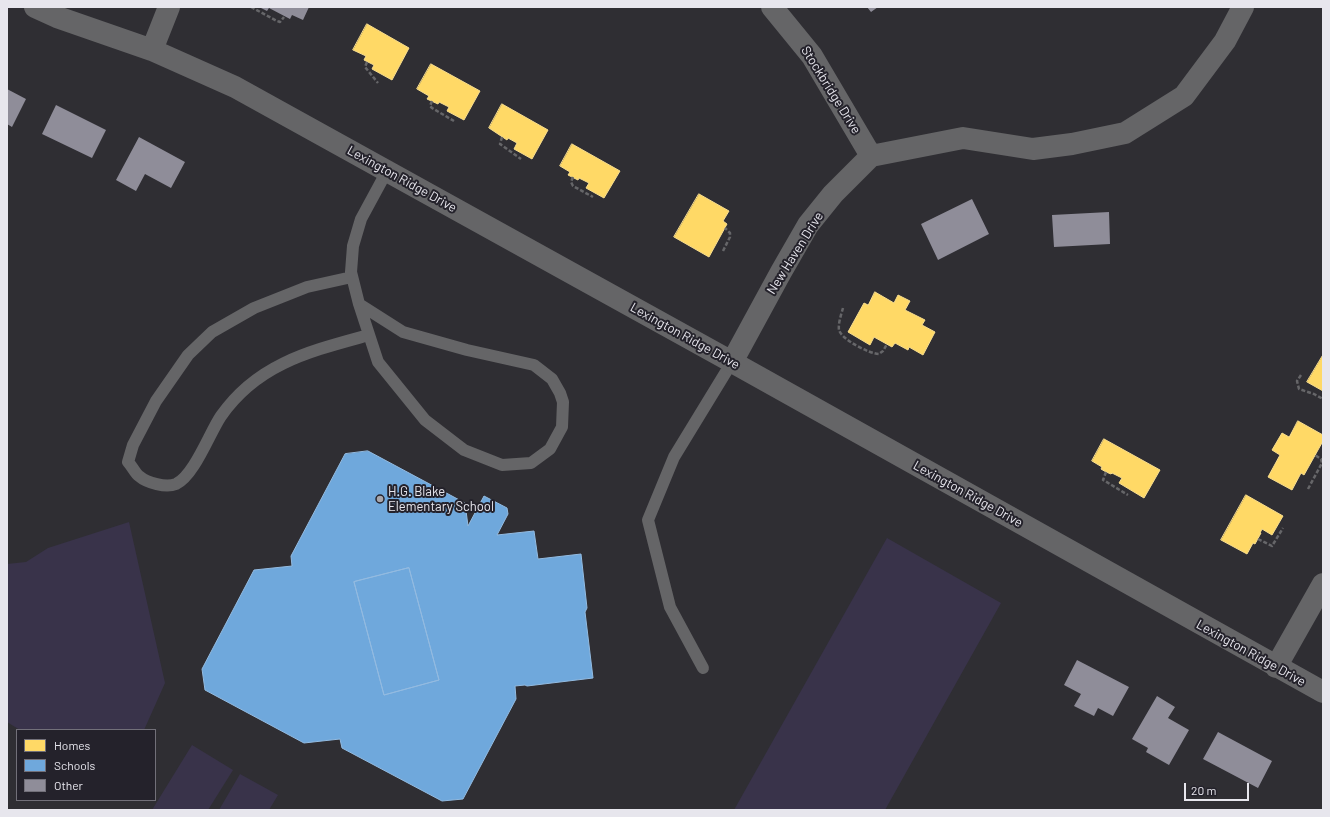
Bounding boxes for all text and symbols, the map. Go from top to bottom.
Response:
street label: Stockbridge Drive [798,43,864,137]
street label: Lexington Ridge Drive [345,142,459,216]
street label: New Haven Drive [763,209,827,297]
street label: Lexington Ridge Drive [628,299,742,373]
street label: Lexington Ridge Drive [911,457,1025,531]
place label: H.G. Blake Elementary School [388,484,494,515]
marker: H.G. Blake Elementary School [375,494,385,504]
street label: Lexington Ridge Drive [1194,616,1308,690]
legend [16,729,156,801]
text: Homes [54,738,90,752]
text: Schools [54,758,95,772]
scale bar [1186,775,1251,801]
text: Other [54,778,83,792]
text: 20 m [1191,783,1217,797]

